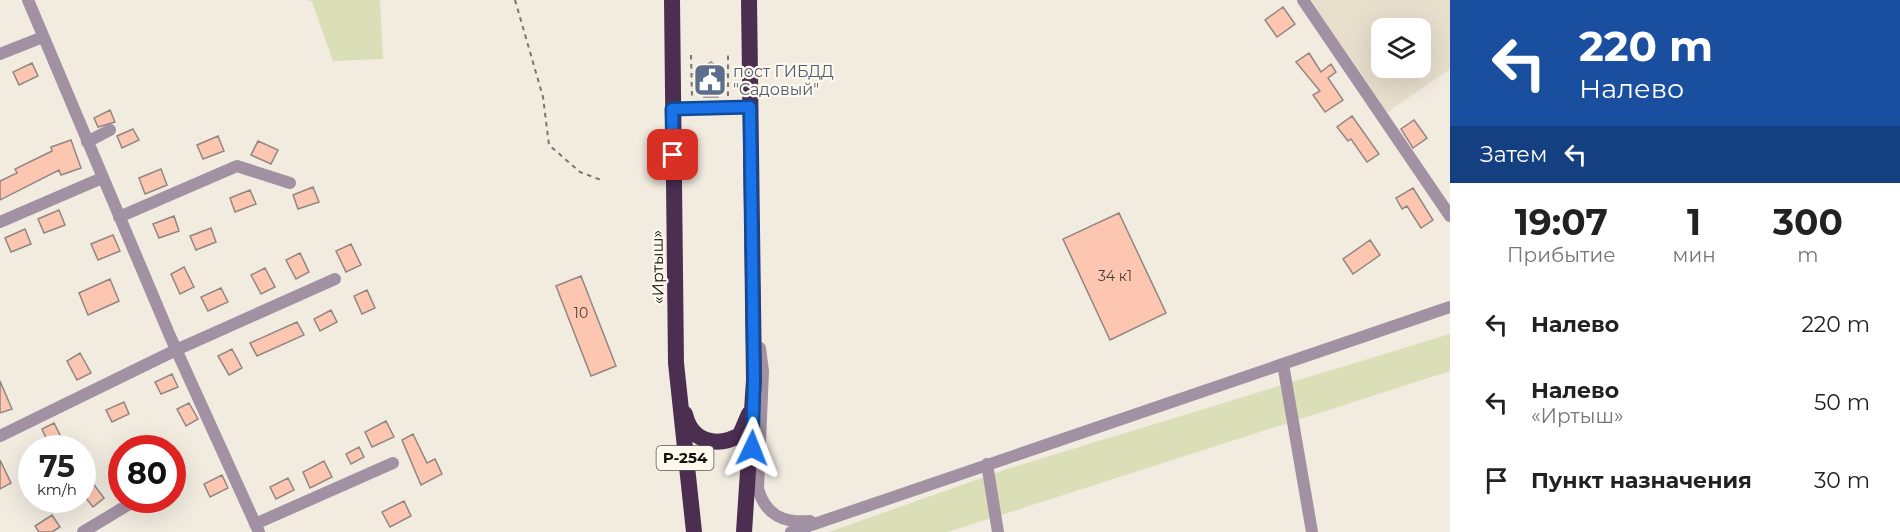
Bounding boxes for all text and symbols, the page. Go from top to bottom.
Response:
map controls [1371,18,1431,78]
button: layers [1371,18,1431,78]
text: 220 m [1579,20,1713,72]
icon: left [1480,24,1558,102]
public building icon: пост ГИБДД "Садовый" [692,62,728,98]
place label: пост ГИБДД "Садовый" [733,62,834,99]
text: Налево [1579,72,1684,105]
pin [647,129,698,180]
icon: arrive [656,138,689,171]
icon: left [1559,138,1592,171]
text: Затем [1480,141,1547,168]
text: 19:07 [1515,200,1608,244]
text: 1 [1687,200,1701,244]
text: 300 [1773,200,1843,244]
street label: «Иртыш» [647,230,668,304]
text: Прибытие [1507,243,1616,267]
text: мин [1673,243,1716,267]
text: m [1797,243,1818,267]
house number: 34 к1 [1098,267,1132,285]
house number: 10 [574,304,588,322]
icon: left [1480,308,1513,341]
text: Налево [1531,311,1619,338]
text: 220 m [1801,311,1870,338]
text: Налево [1531,377,1619,404]
icon: left [1480,386,1513,419]
text: 50 m [1814,389,1870,416]
text: «Иртыш» [1531,404,1624,428]
position arrow [720,416,784,480]
speed limit sign: 80 [108,435,186,513]
road number: Р-254 [656,446,714,470]
text: 75 [39,448,75,485]
icon: arrive [1480,464,1513,497]
text: Пункт назначения [1531,467,1752,494]
text: 30 m [1814,467,1870,494]
text: km/h [37,480,77,499]

